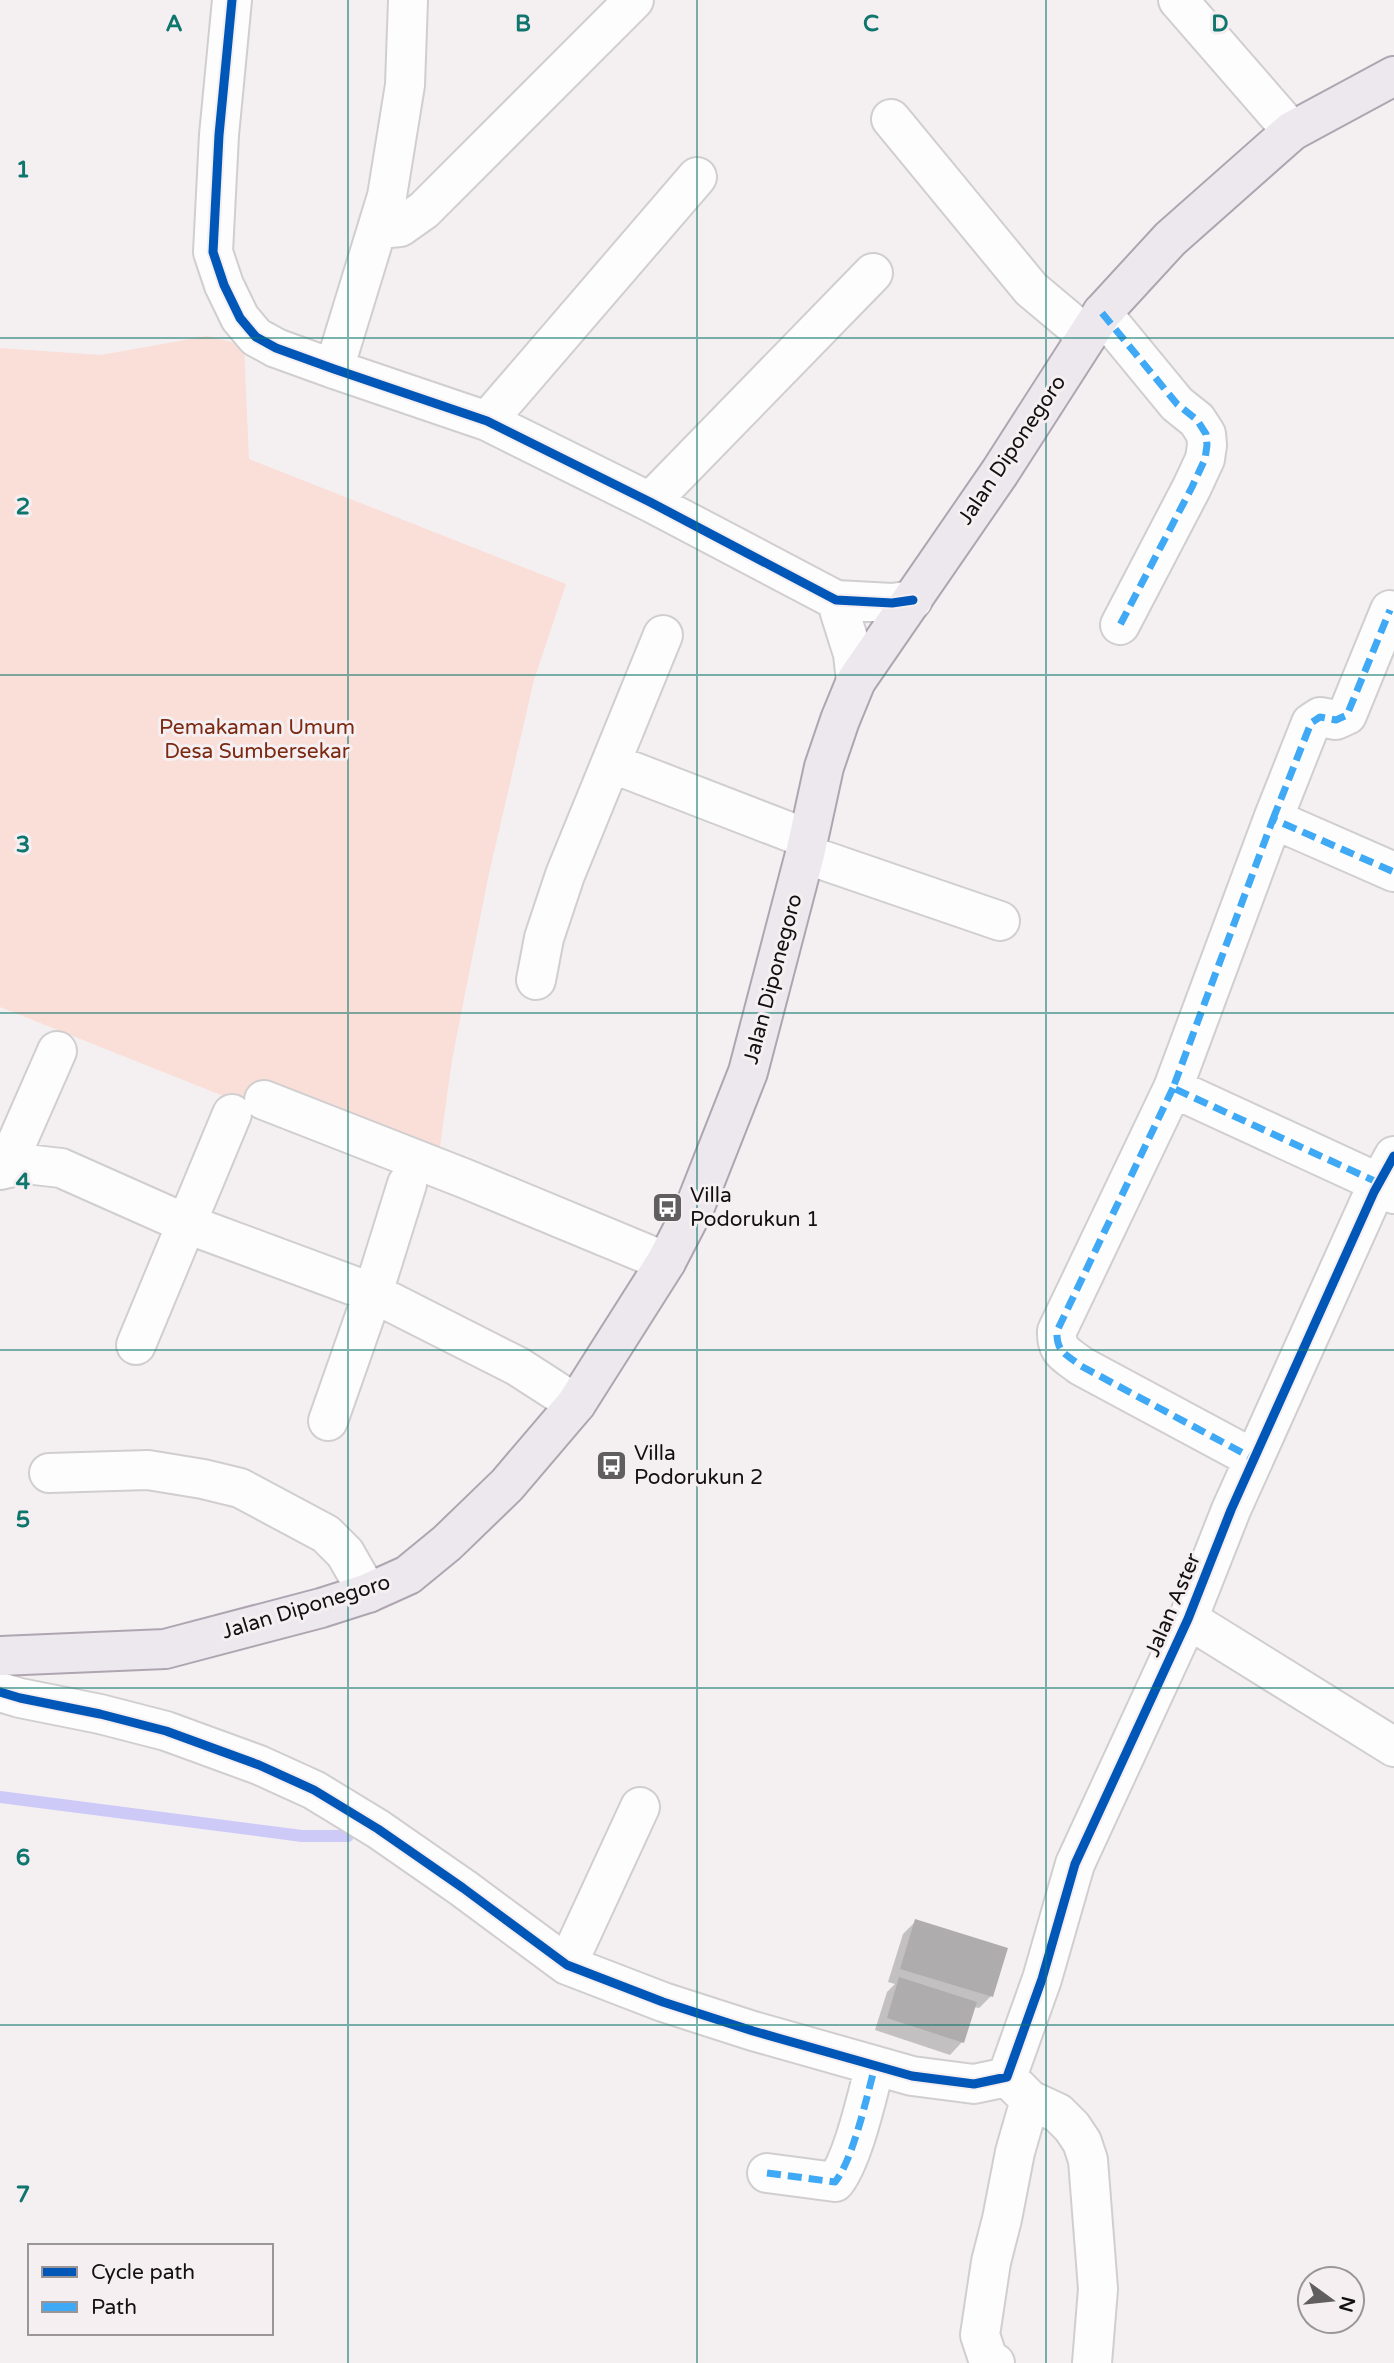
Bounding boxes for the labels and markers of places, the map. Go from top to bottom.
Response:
place label: Villa Podorukun 1 [690,1183,819,1232]
bus stop icon: Villa Podorukun 1 [650,1190,684,1224]
place label: Villa Podorukun 2 [634,1441,763,1490]
bus stop icon: Villa Podorukun 2 [594,1448,628,1482]

